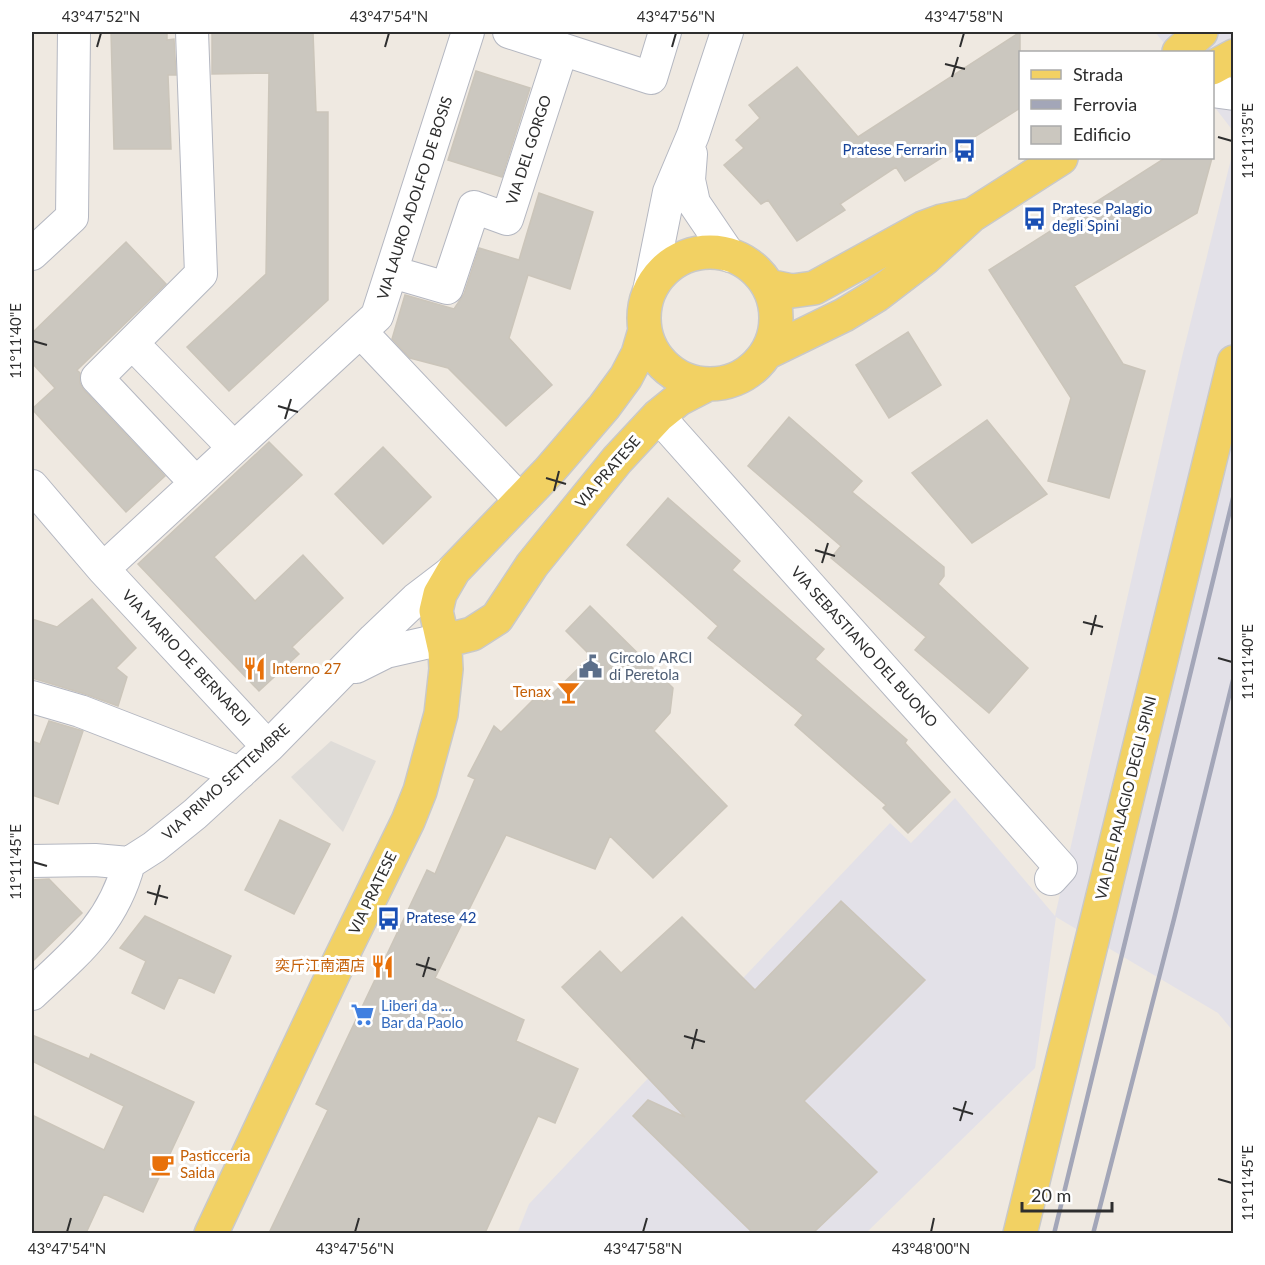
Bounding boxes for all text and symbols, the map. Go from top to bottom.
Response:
text: 43°47'52"N [62,7,140,25]
text: 43°47'54"N [350,7,428,25]
text: 43°47'56"N [637,7,715,25]
text: 43°47'58"N [925,7,1003,25]
legend [1019,51,1214,159]
text: Strada [1073,63,1123,85]
street label: VIA DEL GORGO [502,93,554,207]
text: Ferrovia [1073,93,1137,115]
street label: VIA LAURO ADOLFO DE BOSIS [373,94,455,302]
text: 11°11'35"E [1238,103,1256,179]
text: Edificio [1073,123,1131,145]
bus stop icon: Pratese Ferrarin [952,137,978,163]
place label: Pratese Ferrarin [842,140,947,158]
place label: Pratese Palagio degli Spini [1052,199,1152,234]
bus stop icon: Pratese Palagio degli Spini [1021,205,1047,231]
text: 11°11'40"E [6,303,24,379]
street label: VIA PRATESE [571,432,643,511]
street label: VIA SEBASTIANO DEL BUONO [788,562,942,731]
street label: VIA MARIO DE BERNARDI [119,585,255,729]
text: 11°11'40"E [1238,624,1256,700]
place label: Circolo ARCI di Peretola [609,648,692,683]
public building icon: Circolo ARCI di Peretola [578,654,604,680]
restaurant icon: Interno 27 [241,656,267,682]
place label: Interno 27 [272,659,341,677]
bar icon: Tenax [556,679,582,705]
place label: Tenax [513,682,552,700]
street label: VIA DEL PALAGIO DEGLI SPINI [1091,694,1159,902]
street label: VIA PRIMO SETTEMBRE [158,719,293,843]
text: 11°11'45"E [6,824,24,900]
street label: VIA PRATESE [344,848,400,937]
bus stop icon: Pratese 42 [375,905,401,931]
place label: Pratese 42 [406,908,476,926]
restaurant icon: 奕斤江南酒店 [370,953,396,979]
place label: 奕斤江南酒店 [275,956,365,974]
place label: Liberi da ... Bar da Paolo [381,996,463,1031]
supermarket icon: Liberi da ... Bar da Paolo [350,1002,376,1028]
text: 11°11'45"E [1238,1145,1256,1221]
place label: Pasticceria Saida [180,1146,250,1181]
cafe icon: Pasticceria Saida [149,1152,175,1178]
scale bar [1022,1175,1112,1213]
text: 20 m [1031,1184,1071,1206]
text: 43°47'54"N [28,1239,106,1257]
text: 43°47'56"N [316,1239,394,1257]
text: 43°47'58"N [604,1239,682,1257]
text: 43°48'00"N [892,1239,970,1257]

